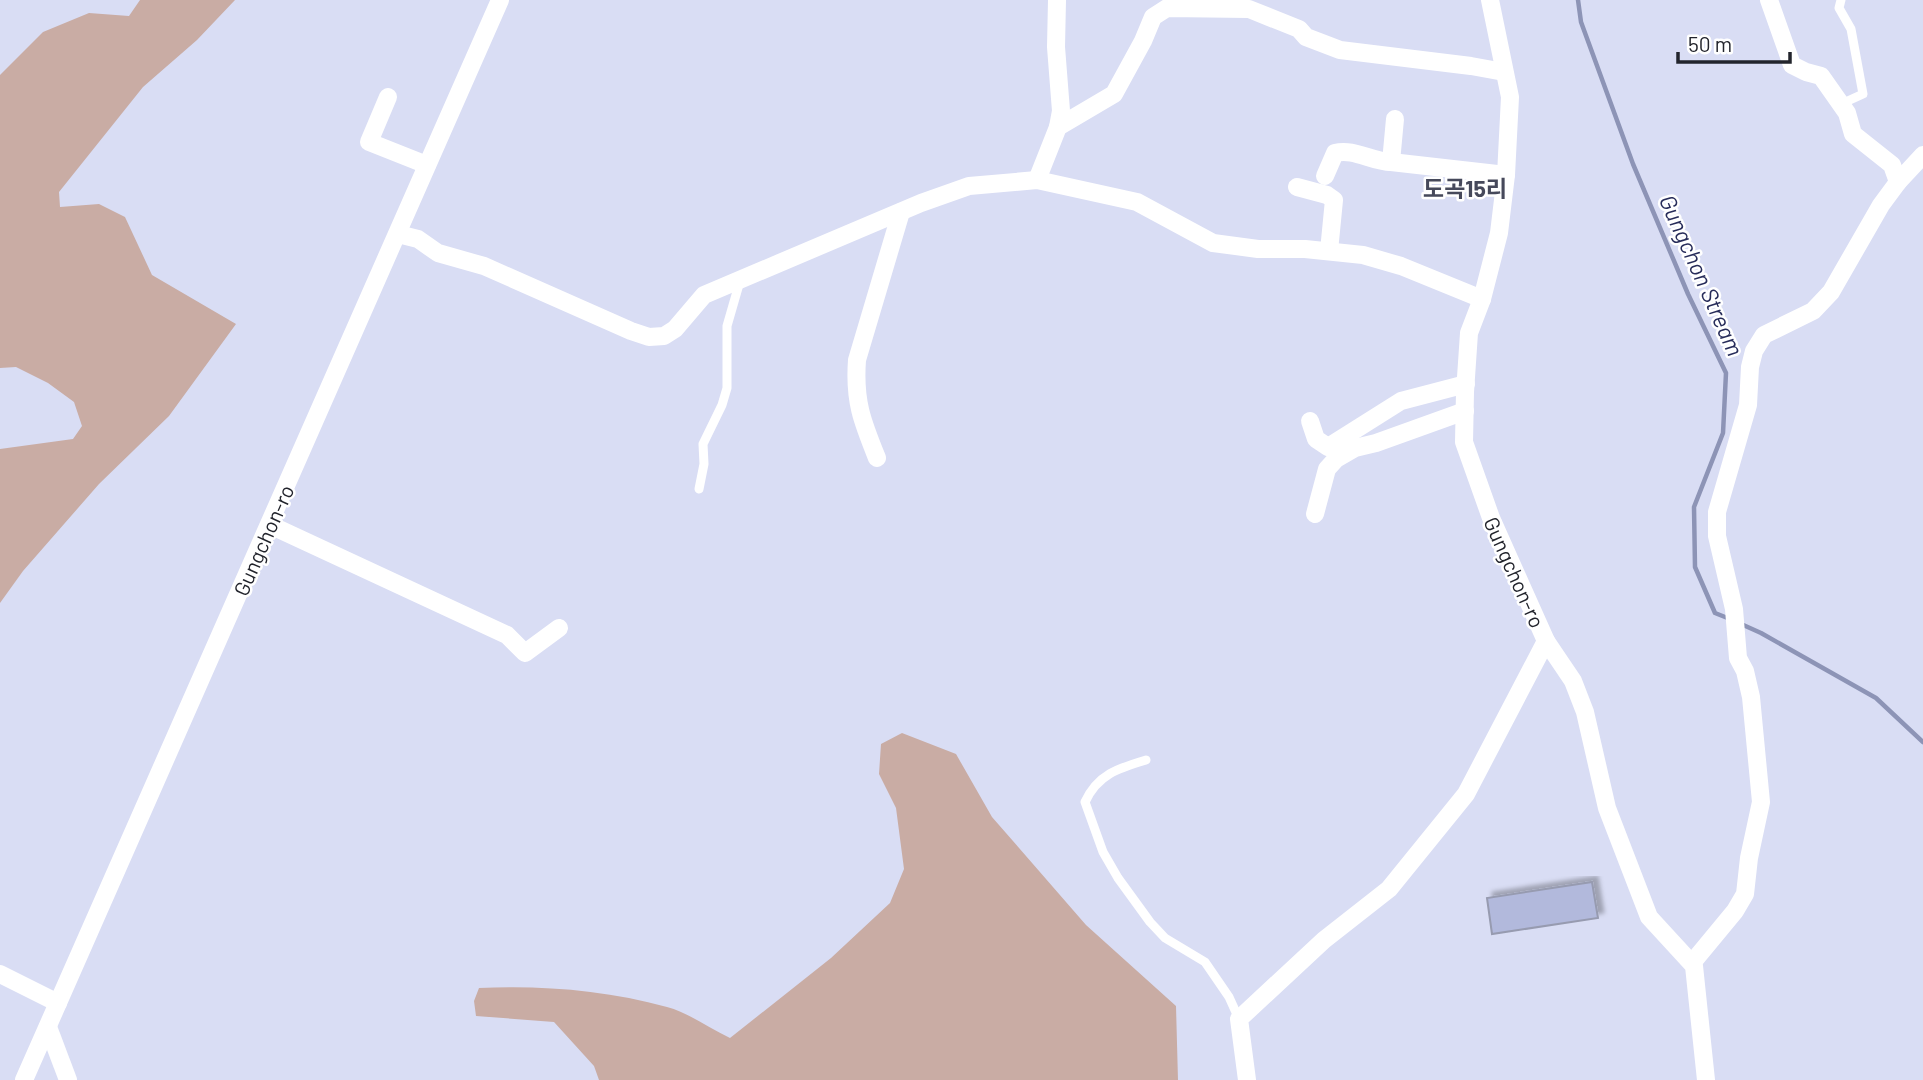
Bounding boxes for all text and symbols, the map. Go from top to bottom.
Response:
scale bar [1678,21,1790,65]
text: 50 m [1688,31,1732,56]
district label: 도곡15리 [1423,174,1507,202]
water label: Gungchon Stream [1654,190,1750,360]
street label: Gungchon-ro [227,481,299,599]
street label: Gungchon-ro [1479,513,1551,631]

